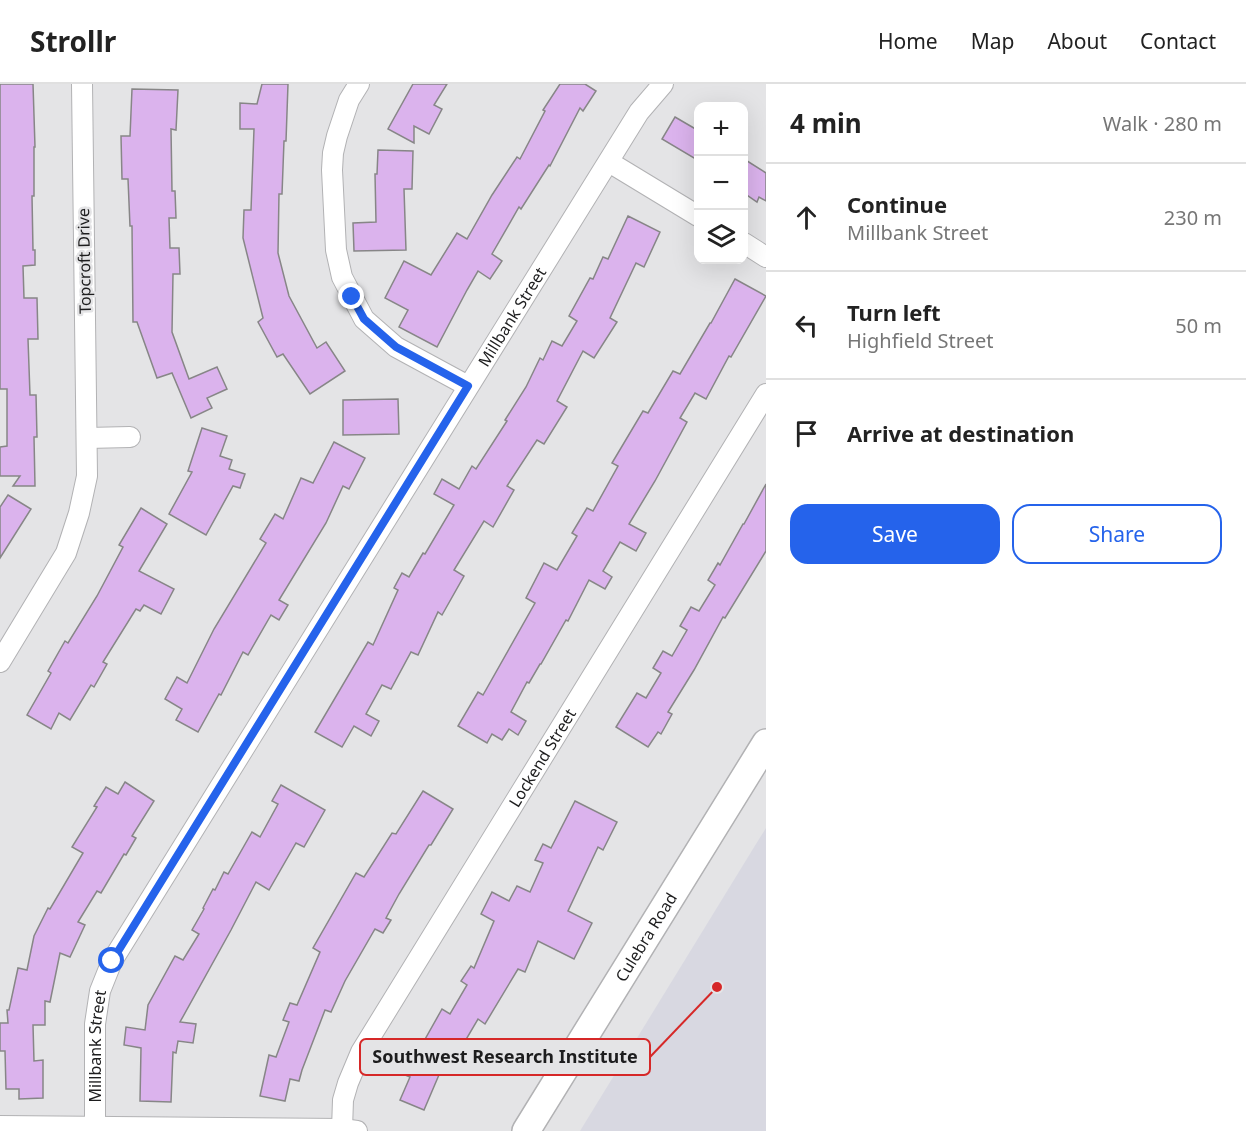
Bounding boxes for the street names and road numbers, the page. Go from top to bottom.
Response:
street label: Topcroft Drive [72,208,96,314]
street label: Millbank Street [473,263,551,371]
street label: Lockend Street [503,704,581,811]
street label: Culebra Road [610,888,682,986]
street label: Millbank Street [84,988,111,1103]

